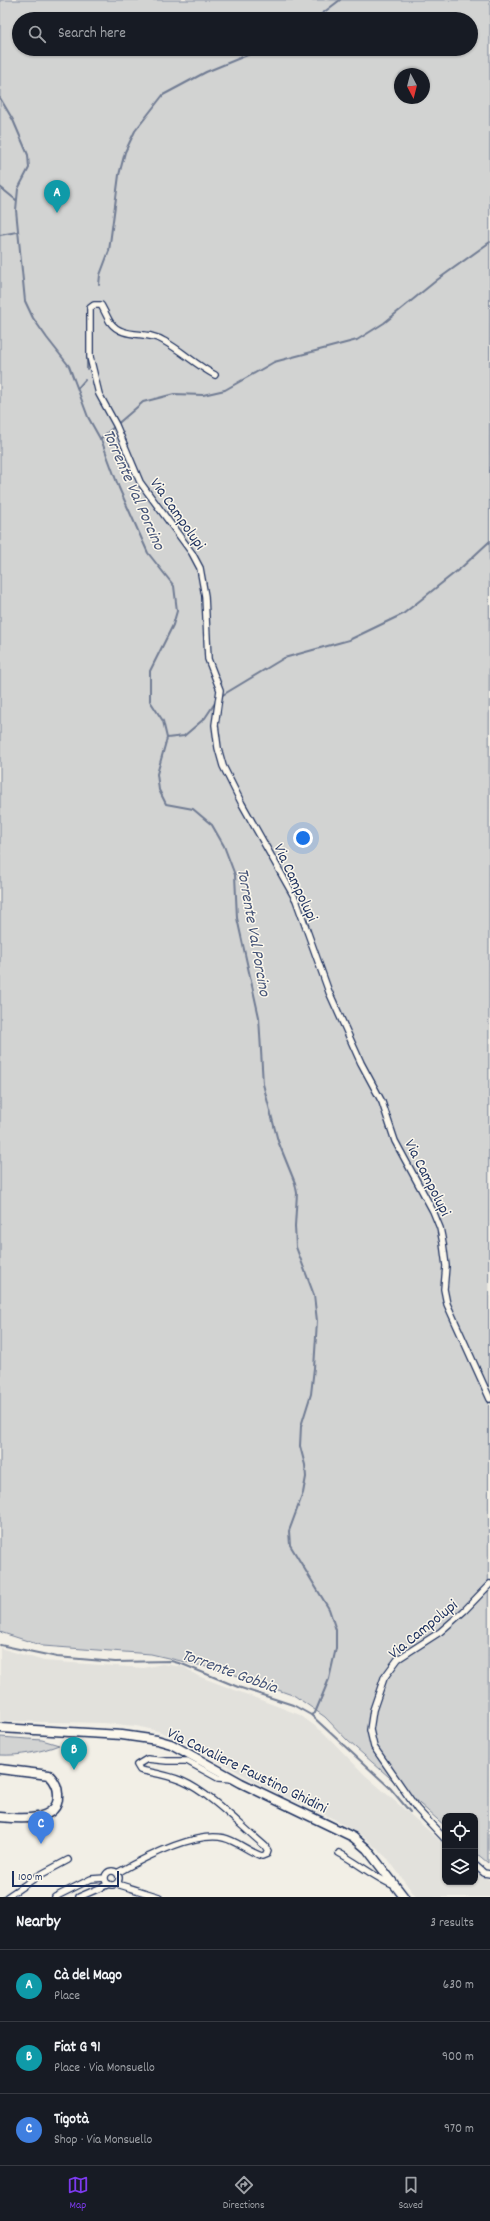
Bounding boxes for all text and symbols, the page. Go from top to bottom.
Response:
search box [12,12,478,56]
icon: search [26,23,48,45]
text: Search here [58,23,126,45]
north arrow [394,68,430,104]
pin: A [44,180,70,213]
water label: Torrente Val Porcino [95,426,170,556]
street label: Via Campolupi [144,474,210,555]
your location [293,828,313,848]
street label: Via Campolupi [267,840,323,926]
water label: Torrente Val Porcino [229,867,275,1000]
street label: Via Campolupi [398,1136,456,1221]
street label: Via Campolupi [384,1595,463,1665]
water label: Torrente Gobbia [178,1644,281,1702]
street label: Via Cavaliere Faustino Ghidini [163,1722,331,1820]
pin: B [61,1737,87,1770]
pin: C [28,1811,54,1844]
map controls [442,1813,478,1885]
button: locate [442,1813,478,1849]
button: layers [442,1849,478,1885]
scale bar [12,1869,119,1888]
text: 100 m [18,1870,42,1886]
text: Nearby [16,1911,60,1935]
text: 3 results [430,1914,474,1933]
text: Cà del Mago [54,1965,122,1987]
text: A [25,1976,33,1995]
text: 630 m [443,1976,474,1995]
text: Place [54,1987,80,2006]
text: Fiat G 91 [54,2037,101,2059]
text: B [26,2048,32,2067]
text: 900 m [442,2048,474,2067]
text: Place · Via Monsuello [54,2059,155,2078]
text: Tigotà [54,2109,89,2131]
text: C [26,2120,32,2139]
text: 970 m [444,2120,474,2139]
text: Shop · Via Monsuello [54,2131,152,2150]
tab: Map [67,2174,89,2214]
tab: Directions [223,2174,265,2214]
tab: Saved [398,2174,423,2214]

